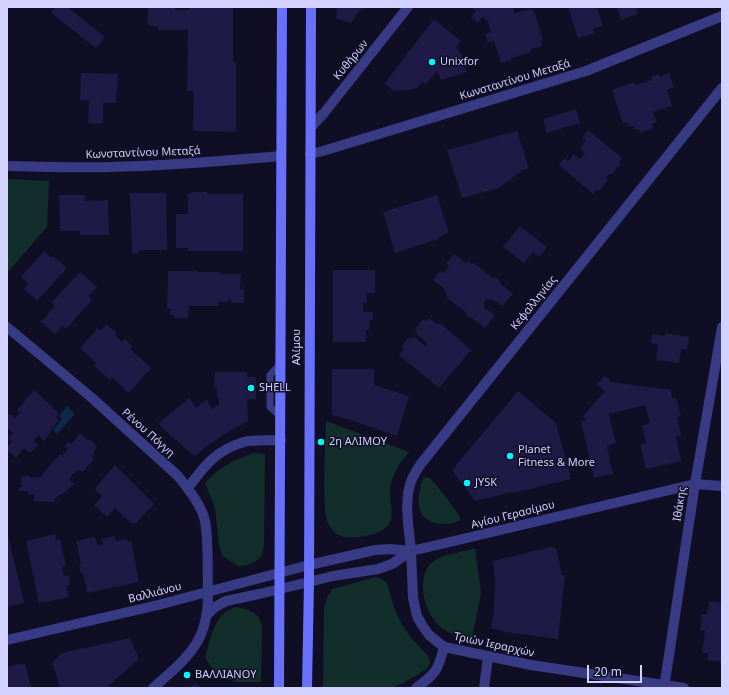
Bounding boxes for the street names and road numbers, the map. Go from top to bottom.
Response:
street label: Κυθήρων [331,37,371,83]
street label: Κωνσταντίνου Μεταξά [458,57,572,103]
street label: Κωνσταντίνου Μεταξά [85,144,201,162]
street label: Κεφαλληνίας [508,273,560,333]
street label: Αλίμου [290,329,304,365]
street label: Ρένου Πόγγη [119,406,177,460]
street label: Ιθάκης [671,486,689,522]
street label: Αγίου Γερασίμου [470,498,556,532]
street label: Βαλλιάνου [127,580,183,606]
street label: Τριών Ιεραρχών [453,630,535,660]

